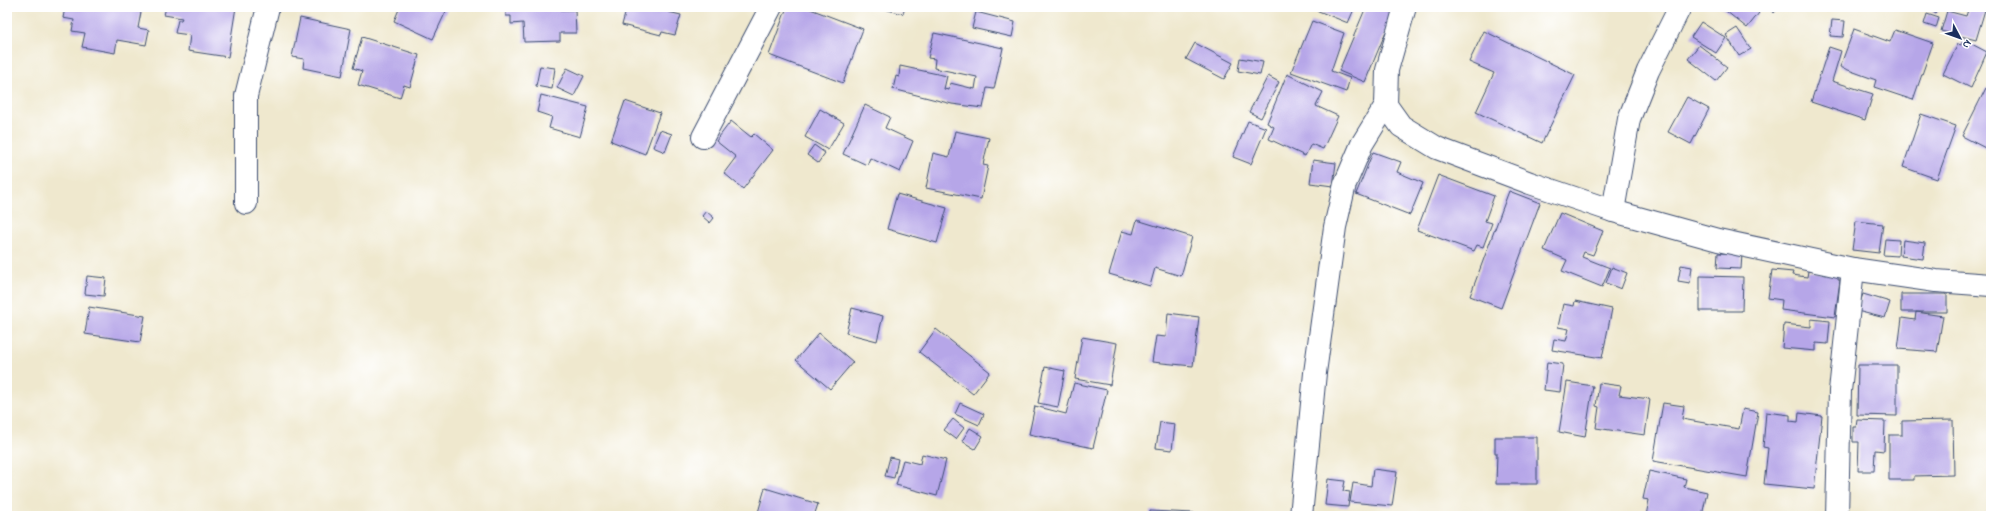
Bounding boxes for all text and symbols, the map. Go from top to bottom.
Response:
north arrow [1940,18,1980,58]
text: N [1958,36,1975,52]

